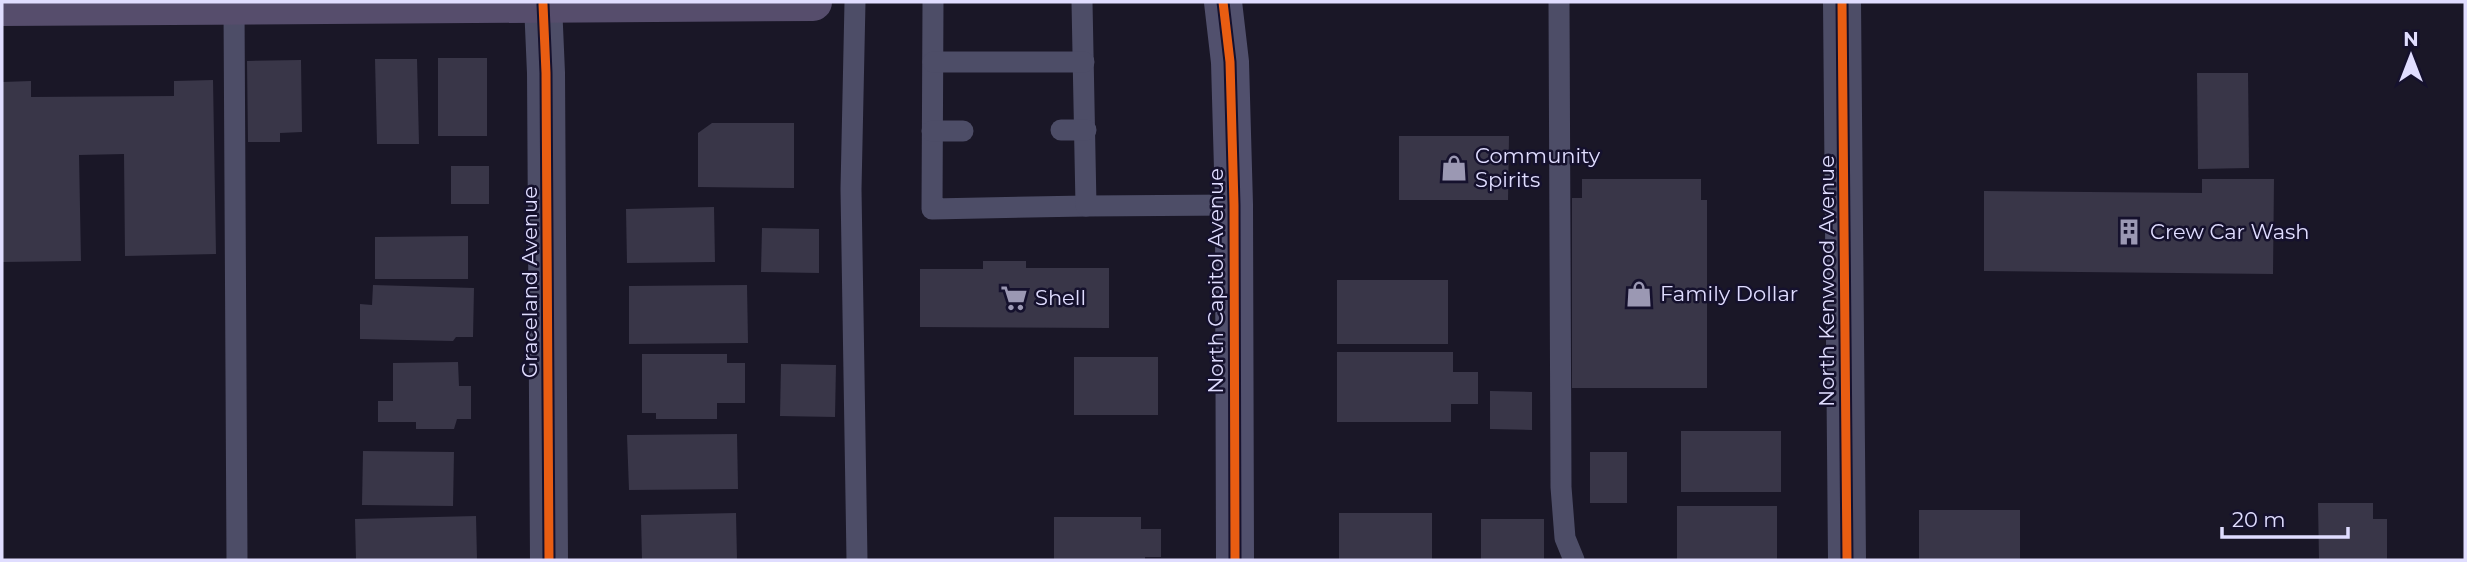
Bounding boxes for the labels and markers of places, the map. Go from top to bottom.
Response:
place label: Community Spirits [1475,143,1601,192]
shop icon: Community Spirits [1439,153,1469,183]
building icon: Crew Car Wash [2114,217,2144,247]
place label: Crew Car Wash [2150,219,2310,244]
shop icon: Family Dollar [1624,279,1654,309]
place label: Family Dollar [1660,281,1798,306]
supermarket icon: Shell [999,283,1029,313]
place label: Shell [1035,285,1086,310]

